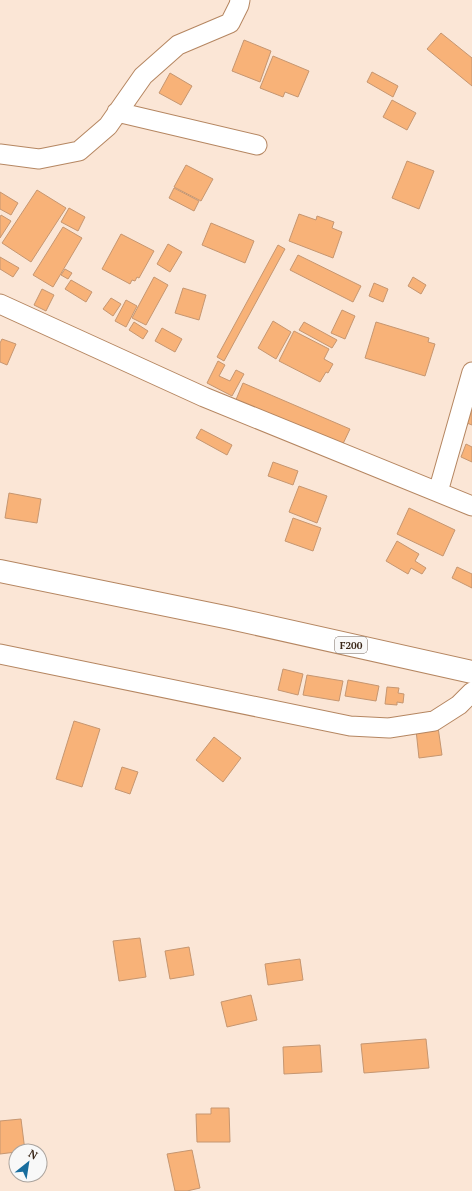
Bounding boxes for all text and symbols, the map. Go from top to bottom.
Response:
road number: F200 [335,637,367,653]
north arrow [8,1143,48,1183]
text: N [26,1146,41,1163]

